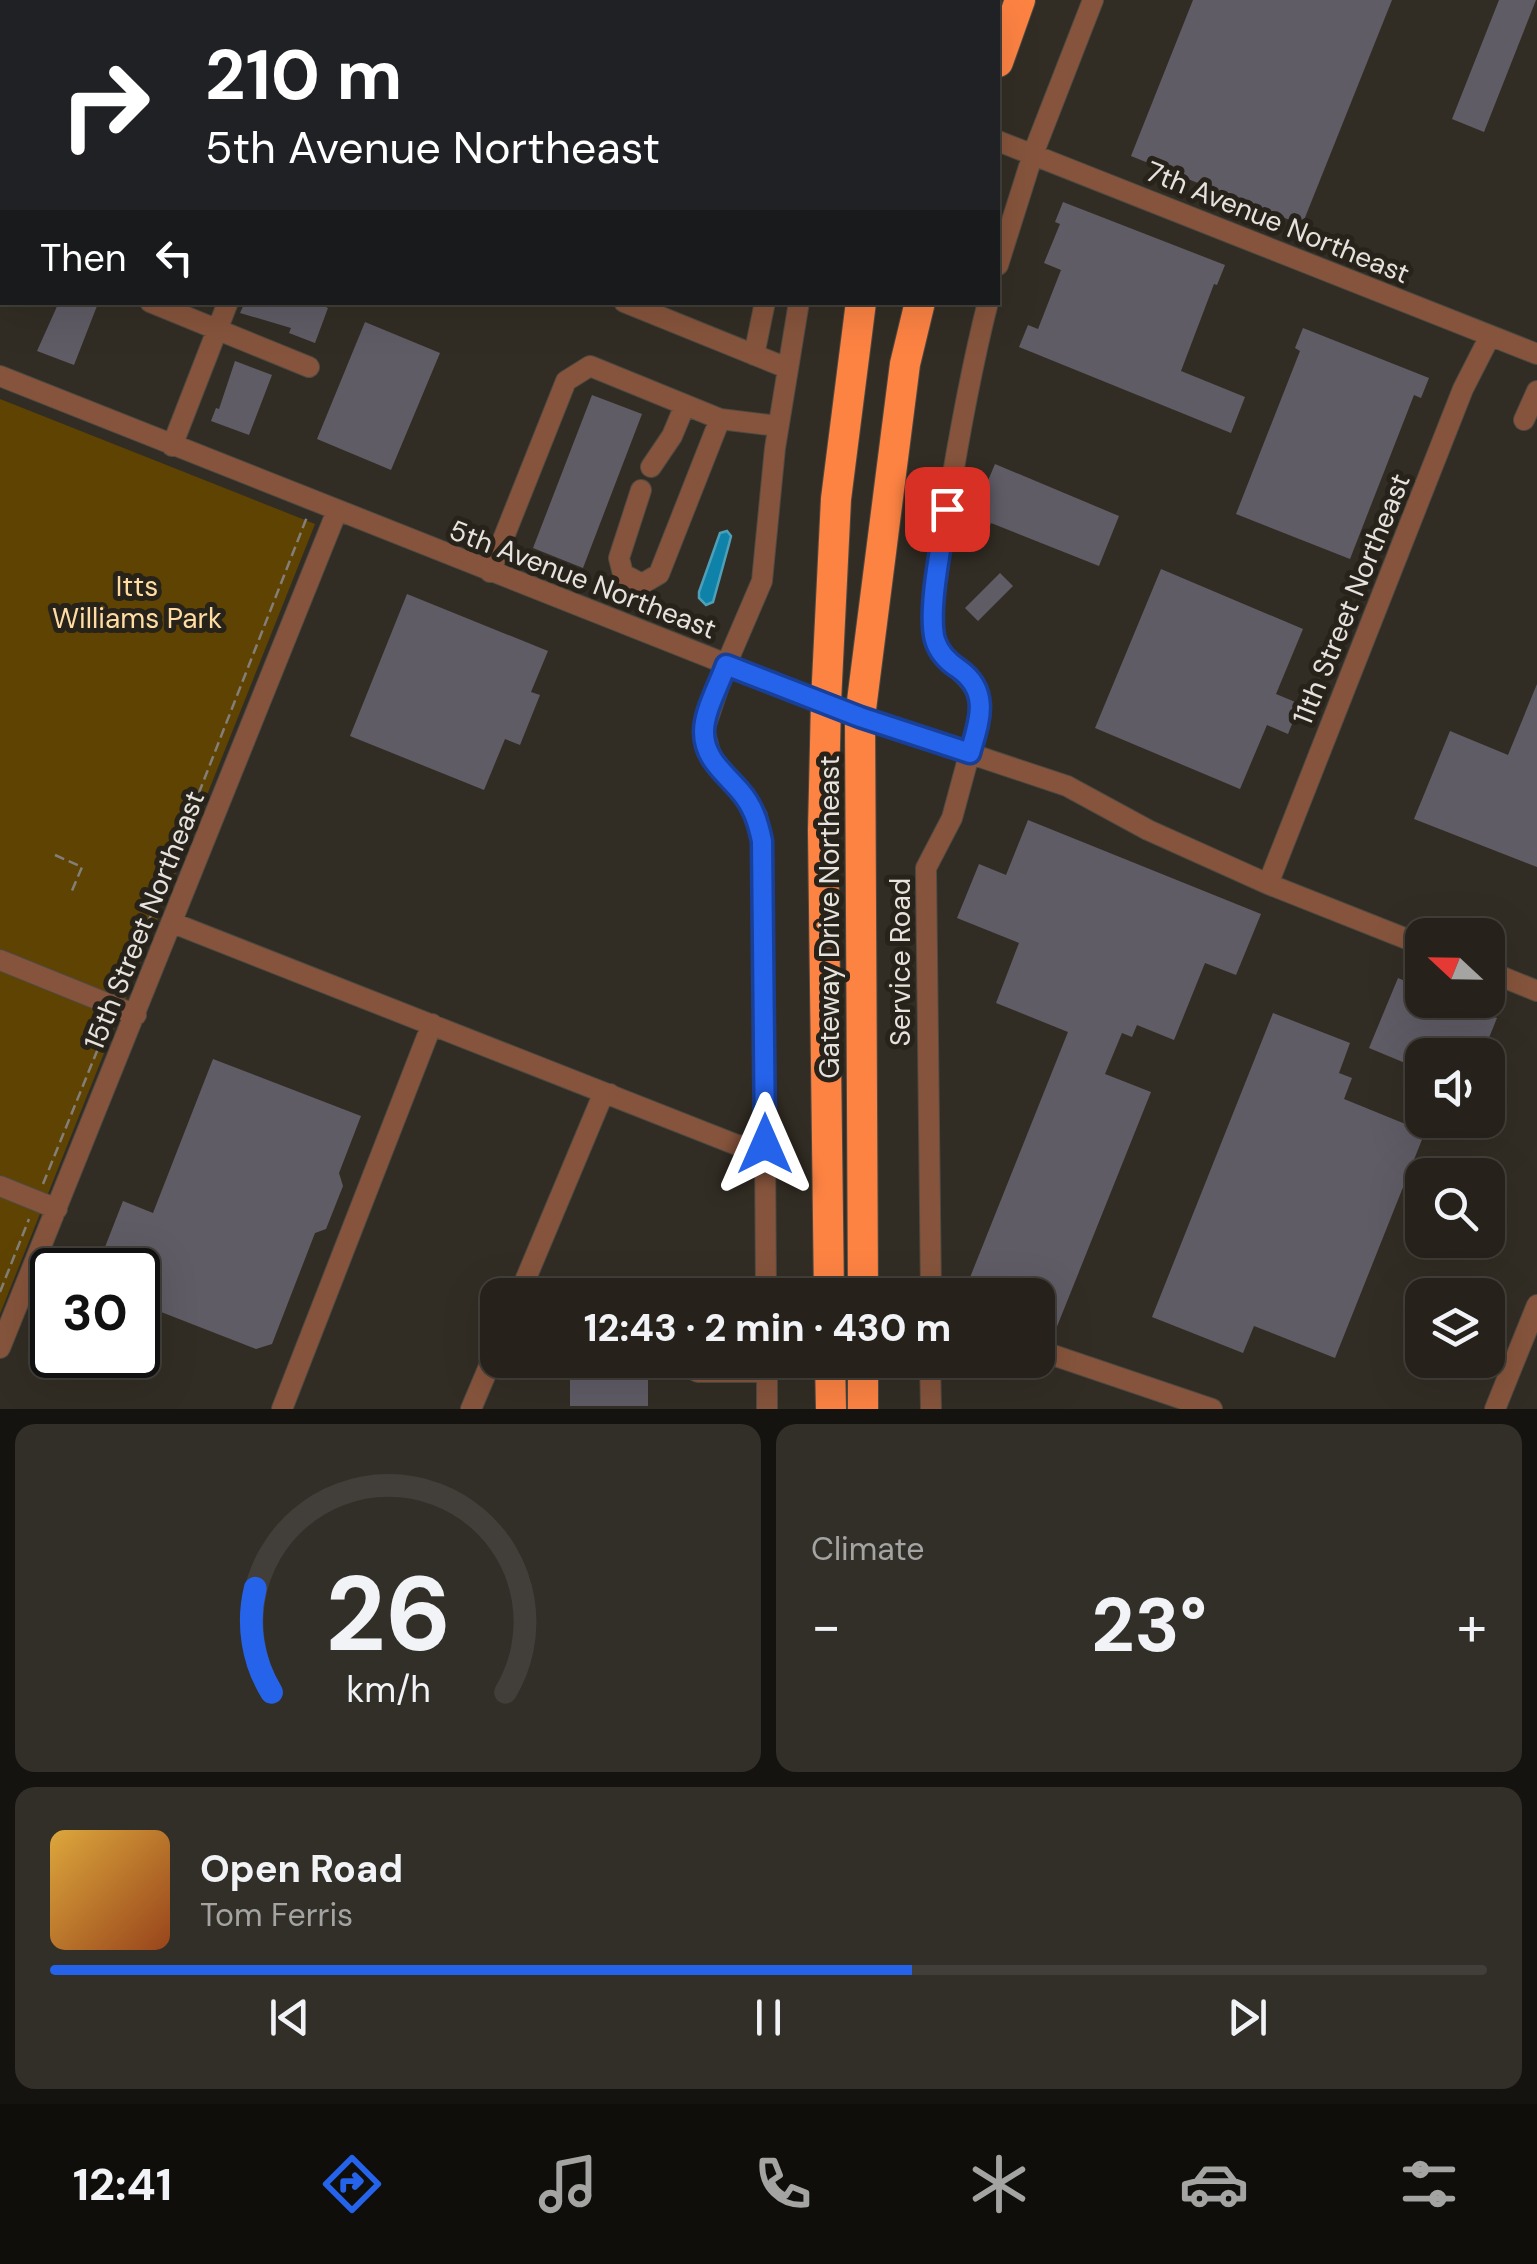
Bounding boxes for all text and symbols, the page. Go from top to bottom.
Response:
text: 210 m [205,30,402,121]
icon: right [40,40,170,170]
text: 5th Avenue Northeast [205,118,660,177]
street label: 7th Avenue Northeast [1141,153,1415,292]
icon: left [147,230,202,285]
text: Then [40,233,127,283]
pin [905,467,990,552]
street label: 11th Street Northeast [1284,468,1419,730]
icon: arrive [920,482,975,537]
street label: 5th Avenue Northeast [444,511,722,647]
park label: Itts Williams Park [52,568,222,637]
street label: Gateway Drive Northeast [811,755,848,1079]
street label: 15th Street Northeast [76,785,213,1055]
street label: Service Road [882,878,919,1046]
north arrow [1405,918,1505,1018]
map controls [1405,918,1505,1378]
button: sound [1405,1038,1505,1138]
position arrow [713,1092,817,1196]
button: search [1405,1158,1505,1258]
speed limit sign: 30 [30,1248,160,1378]
button: layers [1405,1278,1505,1378]
text: 12:43 · 2 min · 430 m [584,1303,951,1353]
text: Climate [811,1528,925,1570]
text: 26 [325,1547,451,1682]
text: 23° [1091,1577,1207,1674]
text: − [811,1590,841,1662]
text: + [1457,1590,1487,1662]
text: km/h [346,1667,430,1713]
text: Open Road [200,1844,403,1894]
text: Tom Ferris [200,1894,353,1936]
icon: previous [262,1990,317,2045]
icon: pause [741,1990,796,2045]
icon: next [1220,1990,1275,2045]
icon: directions [317,2149,387,2219]
icon: music [533,2149,603,2219]
icon: phone [748,2149,818,2219]
icon: climate [964,2149,1034,2219]
icon: car [1179,2149,1249,2219]
icon: filters [1394,2149,1464,2219]
text: 12:41 [73,2155,172,2214]

